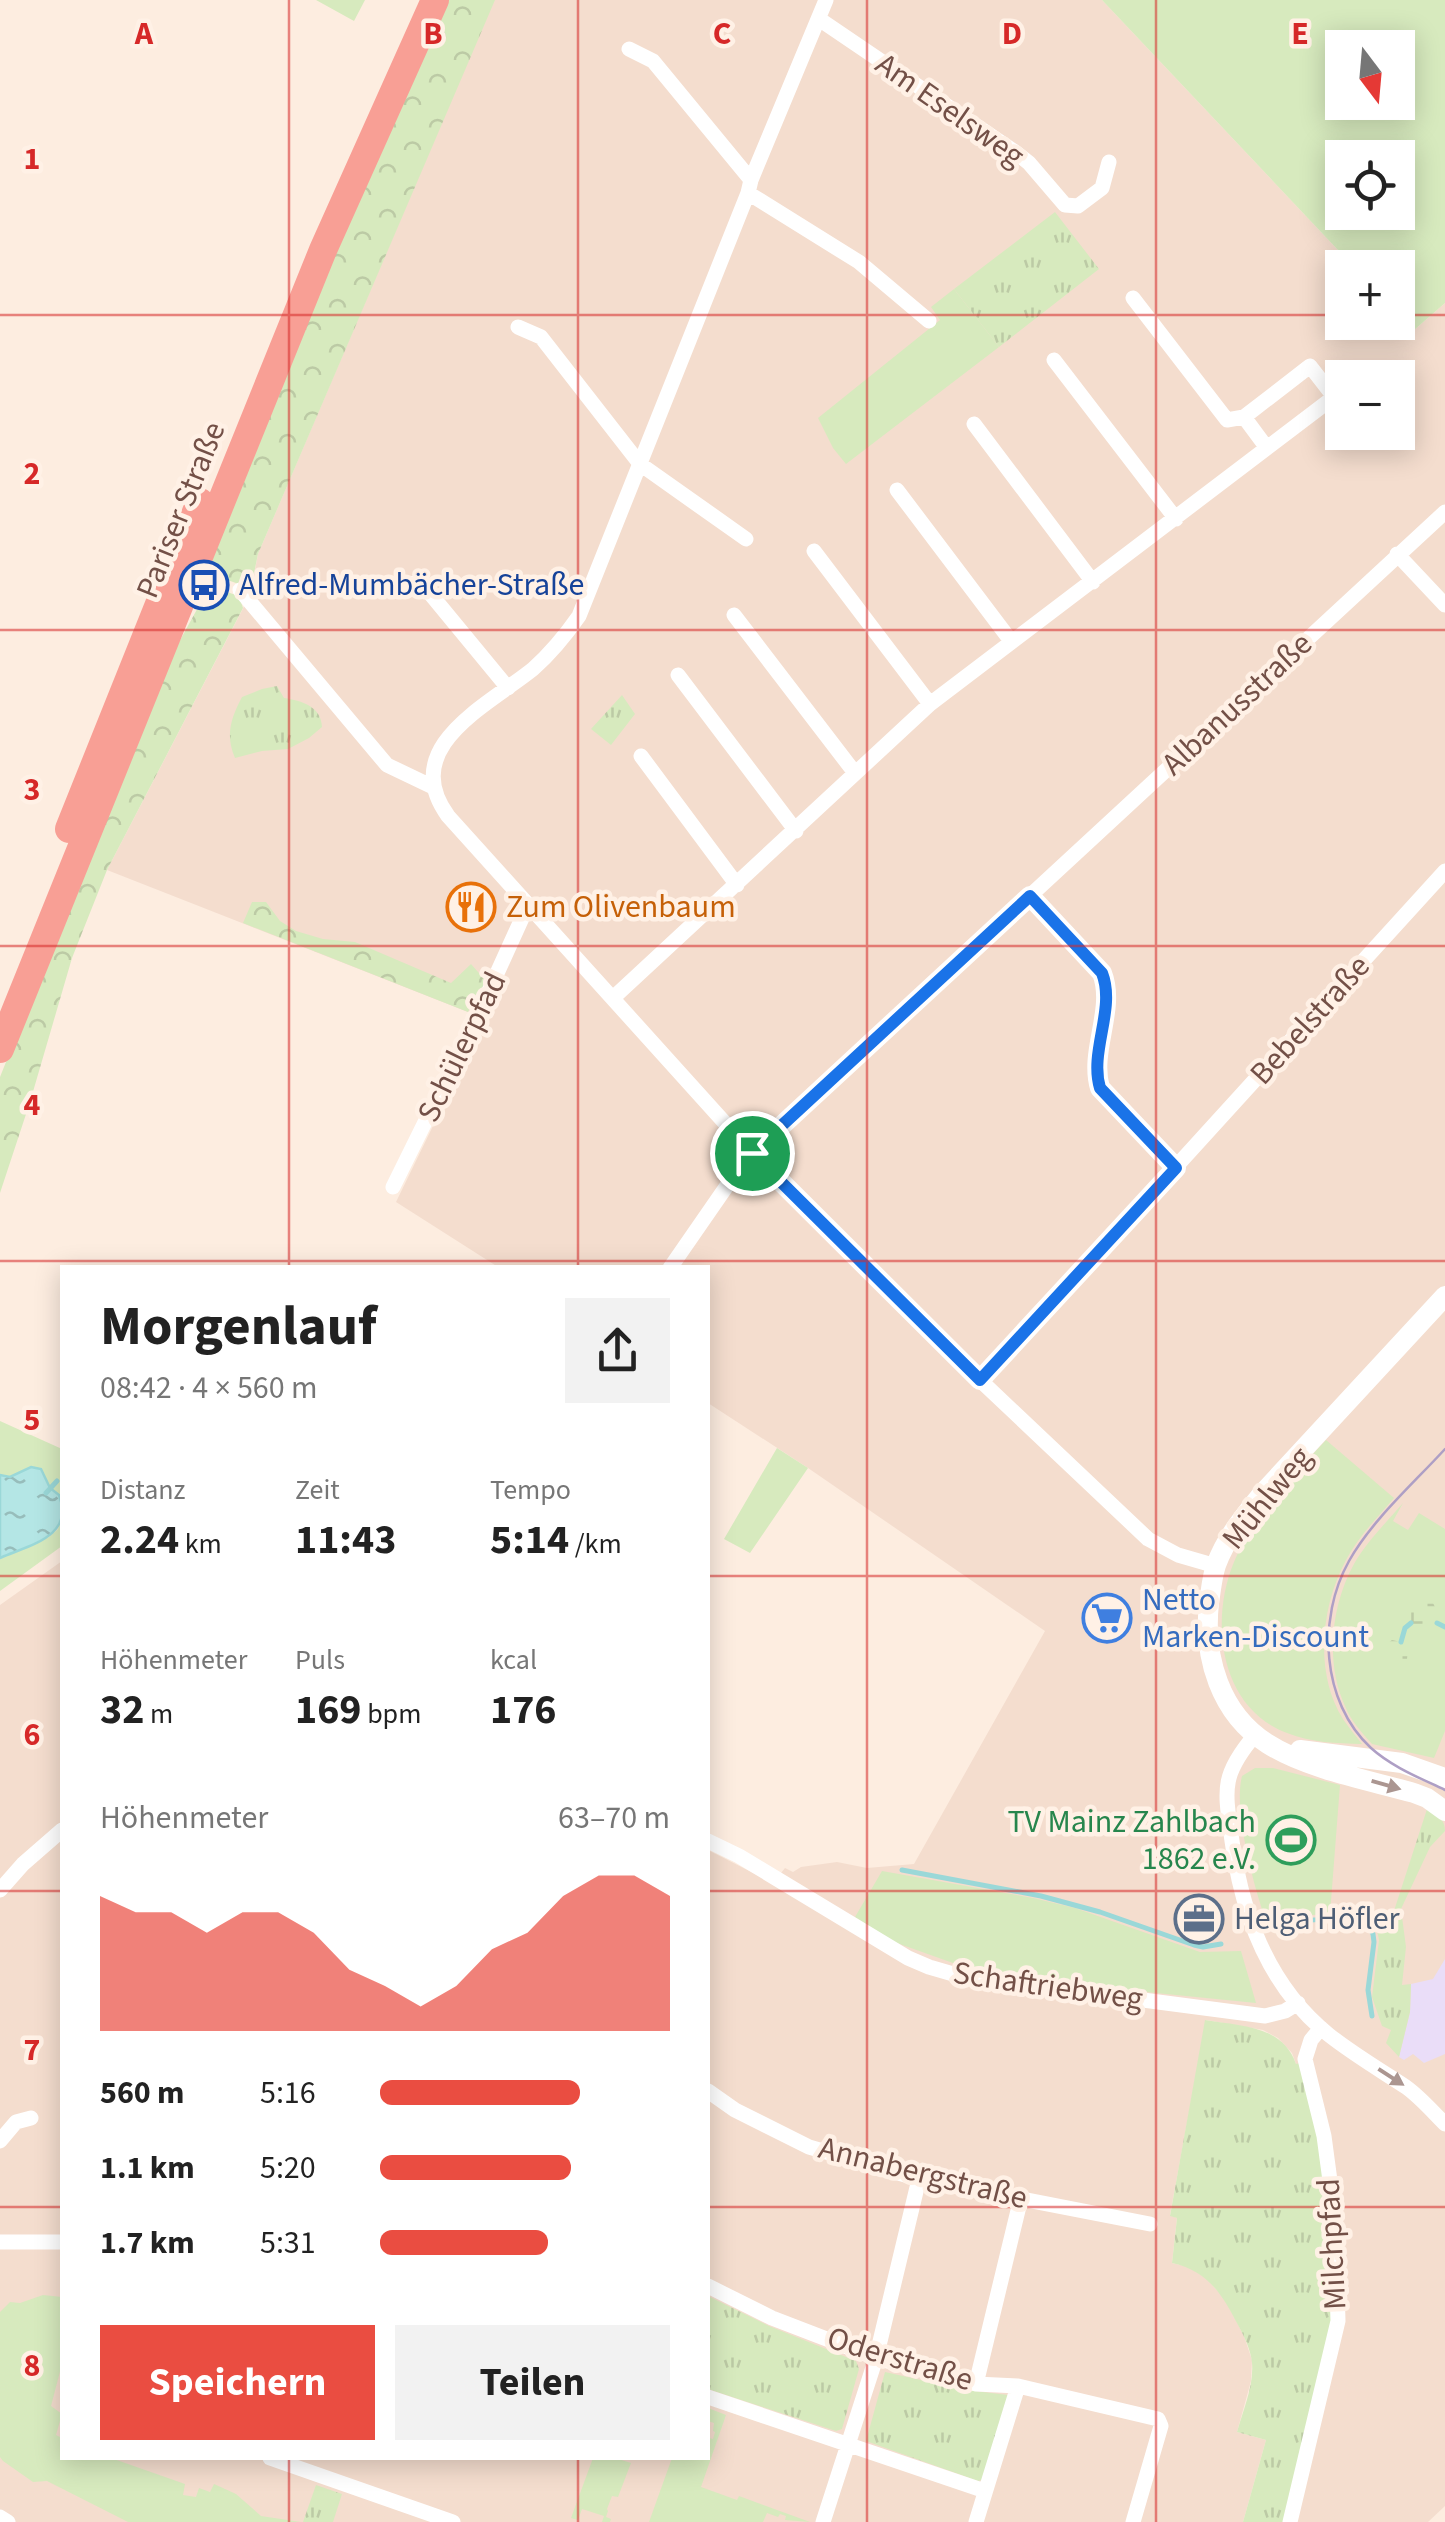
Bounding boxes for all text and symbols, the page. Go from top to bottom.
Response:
text: A [134,11,154,57]
text: B [423,11,443,57]
text: C [713,11,731,57]
text: D [1002,11,1022,57]
text: E [1291,11,1309,57]
north arrow [1325,30,1415,120]
map controls [1325,30,1415,450]
street label: Am Eselsweg [866,42,1034,178]
text: 1 [24,136,40,182]
button: locate [1325,140,1415,230]
button: + [1325,250,1415,340]
button: − [1325,360,1415,450]
street label: Pariser Straße [125,415,237,605]
text: 2 [24,451,40,497]
bus stop icon: Alfred-Mumbächer-Straße [178,559,230,611]
place label: Alfred-Mumbächer-Straße [239,562,584,608]
street label: Albanusstraße [1151,622,1323,786]
text: 3 [24,767,40,813]
restaurant icon: Zum Olivenbaum [445,881,497,933]
place label: Zum Olivenbaum [506,884,736,930]
street label: Bebelstraße [1239,945,1381,1095]
street label: Schülerpfad [406,964,518,1130]
text: 4 [24,1082,41,1128]
pin [710,1111,795,1196]
icon: arrive [725,1126,780,1181]
text: Morgenlauf [100,1288,377,1366]
button: share [565,1298,670,1403]
text: 08:42 · 4 × 560 m [100,1365,318,1411]
text: 5 [24,1397,40,1443]
street label: Mühlweg [1211,1437,1323,1559]
text: Distanz [100,1470,185,1510]
text: Zeit [295,1470,340,1510]
text: Tempo [490,1470,571,1510]
text: 2.24 [100,1510,179,1570]
text: 11:43 [295,1510,396,1570]
text: 5:14 [490,1510,569,1570]
text: km [179,1524,222,1564]
text: /km [569,1524,622,1564]
place label: Netto Marken-Discount [1142,1577,1369,1660]
supermarket icon: Netto Marken-Discount [1081,1592,1133,1644]
text: Höhenmeter [100,1640,247,1680]
text: Puls [295,1640,345,1680]
text: kcal [490,1640,537,1680]
text: 32 [100,1680,144,1740]
text: 169 [295,1680,362,1740]
text: 176 [490,1680,557,1740]
text: m [144,1694,173,1734]
text: bpm [362,1694,421,1734]
text: 6 [24,1712,40,1758]
one-way arrow [1371,1777,1402,1793]
text: Höhenmeter [100,1795,268,1841]
text: 63–70 m [558,1795,670,1841]
place label: TV Mainz Zahlbach 1862 e.V. [1007,1799,1256,1882]
sports icon: TV Mainz Zahlbach 1862 e.V. [1265,1814,1317,1866]
office icon: Helga Höfler [1173,1893,1225,1945]
place label: Helga Höfler [1234,1896,1401,1942]
street label: Schaftriebweg [950,1950,1146,2022]
text: 7 [24,2027,40,2073]
one-way arrow [1377,2068,1404,2086]
text: 560 m [100,2070,185,2116]
text: 5:16 [260,2070,316,2116]
street label: Annabergstraße [814,2125,1032,2221]
text: 1.1 km [100,2145,195,2191]
text: 5:20 [260,2145,316,2191]
street label: Milchpfad [1306,2177,1358,2311]
text: 1.7 km [100,2220,195,2266]
text: 5:31 [260,2220,316,2266]
street label: Oderstraße [821,2315,979,2403]
button: Speichern [100,2325,375,2440]
button: Teilen [395,2325,670,2440]
text: 8 [24,2343,40,2389]

